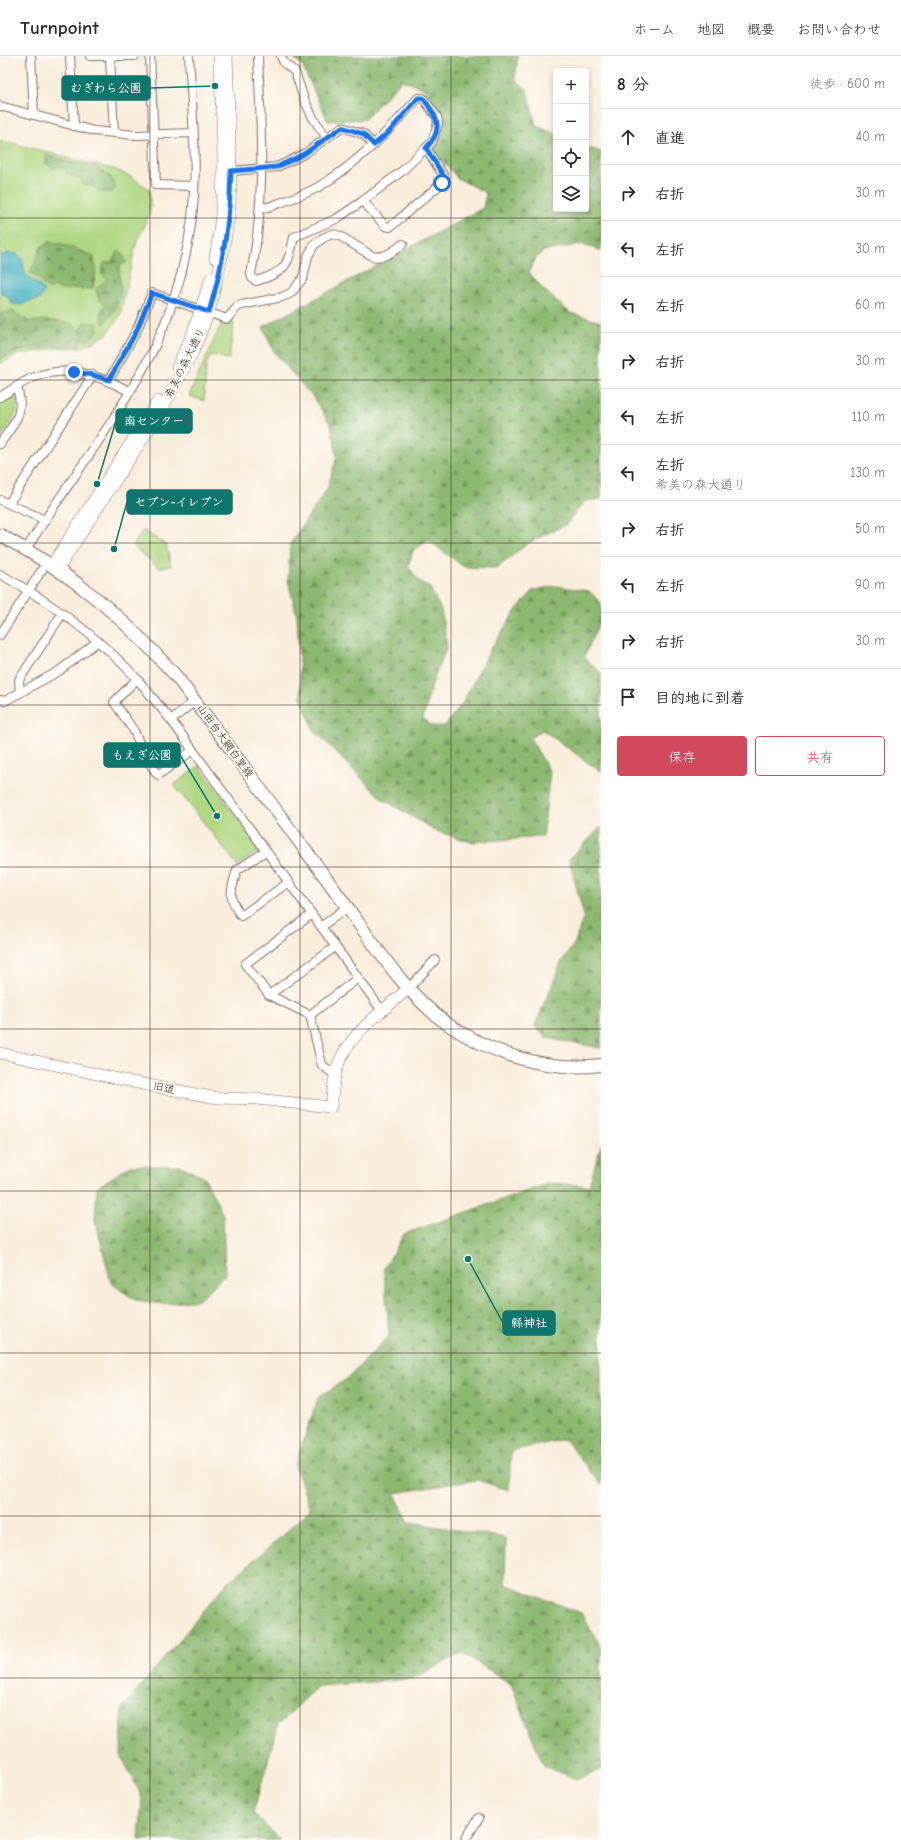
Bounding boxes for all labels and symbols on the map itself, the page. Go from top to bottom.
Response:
callout: むぎわら公園 [62,76,150,100]
text: むぎわら公園 [70,81,142,95]
route start [433,174,451,192]
street label: 希美の森大通り [162,326,208,400]
route end [65,363,83,381]
callout: 南センター [116,409,192,433]
text: 南センター [124,414,184,428]
callout: セブン-イレブン [127,490,232,514]
text: セブン-イレブン [135,495,223,509]
street label: 山田台大網白里線 [194,702,256,780]
callout: もえぎ公園 [104,743,180,767]
text: もえぎ公園 [112,748,172,762]
street label: 旧道 [152,1080,176,1096]
callout: 縣神社 [503,1311,555,1335]
text: 縣神社 [511,1316,547,1330]

